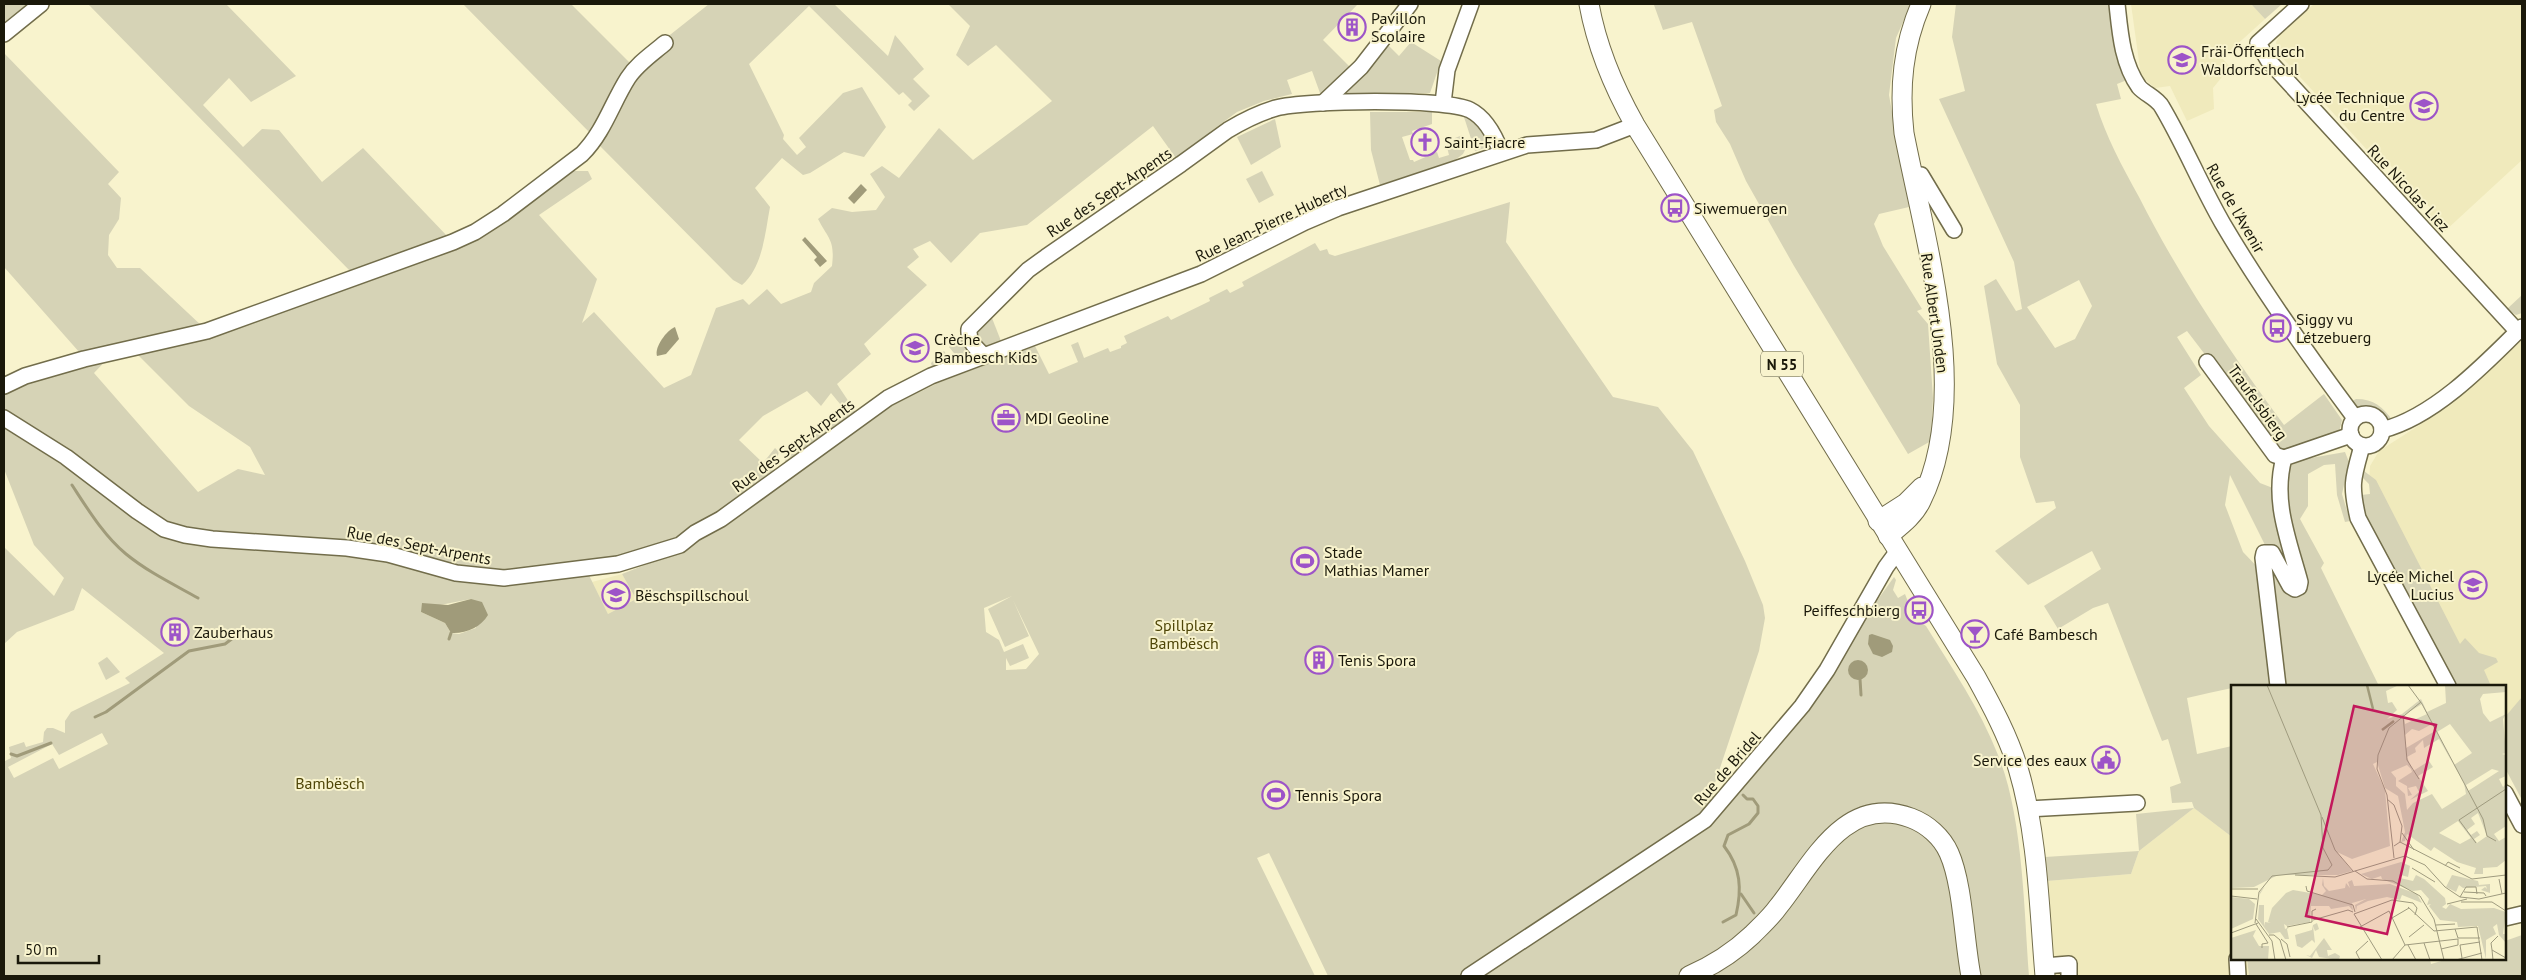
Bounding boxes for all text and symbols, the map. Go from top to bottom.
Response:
place label: Pavillon Scolaire [1371,8,1426,46]
building icon: Pavillon Scolaire [1337,12,1367,42]
place label: Fräi-Öffentlech Waldorfschoul [2201,41,2305,79]
school or university icon: Fräi-Öffentlech Waldorfschoul [2167,45,2197,75]
place label: Lycée Technique du Centre [2295,87,2405,125]
school or university icon: Lycée Technique du Centre [2409,91,2439,121]
church icon: Saint-Fiacre [1410,127,1440,157]
place label: Saint-Fiacre [1444,132,1525,152]
street label: Rue Nicolas Liez [2363,140,2455,236]
street label: Rue des Sept-Arpents [1043,143,1176,241]
street label: Rue de l'Avenir [2202,159,2270,257]
street label: Rue Jean-Pierre Huberty [1192,178,1351,266]
bus stop icon: Siwemuergen [1660,193,1690,223]
place label: Siwemuergen [1694,198,1787,218]
street label: Rue Albert Unden [1917,252,1953,374]
place label: Siggy vu Létzebuerg [2296,309,2371,347]
bus stop icon: Siggy vu Létzebuerg [2262,313,2292,343]
place label: Crèche Bambesch Kids [934,329,1038,367]
school or university icon: Crèche Bambesch Kids [900,333,930,363]
road number: N 55 [1761,352,1803,376]
street label: Traufelsbierg [2224,360,2292,444]
street label: Rue des Sept-Arpents [728,394,858,496]
office icon: MDI Geoline [991,403,1021,433]
place label: MDI Geoline [1025,408,1109,428]
street label: Rue des Sept-Arpents [345,521,493,569]
place label: Stade Mathias Mamer [1324,542,1430,580]
sports icon: Stade Mathias Mamer [1290,546,1320,576]
place label: Lycée Michel Lucius [2367,566,2454,604]
school or university icon: Lycée Michel Lucius [2458,570,2488,600]
school or university icon: Bëschspillschoul [601,580,631,610]
place label: Bëschspillschoul [635,585,749,605]
bus stop icon: Peiffeschbierg [1904,595,1934,625]
place label: Peiffeschbierg [1803,600,1900,620]
park label: Spillplaz Bambësch [1149,615,1219,653]
building icon: Zauberhaus [160,617,190,647]
bar icon: Café Bambesch [1960,619,1990,649]
place label: Zauberhaus [194,622,273,642]
place label: Café Bambesch [1994,624,2098,644]
building icon: Tenis Spora [1304,645,1334,675]
place label: Tenis Spora [1338,650,1416,670]
inset map [2231,685,2506,960]
street label: Rue de Bridel [1689,727,1765,809]
public building icon: Service des eaux [2091,745,2121,775]
place label: Service des eaux [1973,750,2087,770]
park label: Bambësch [295,773,365,793]
sports icon: Tennis Spora [1261,780,1291,810]
place label: Tennis Spora [1295,785,1382,805]
scale bar [18,932,99,964]
text: 50 m [25,940,58,959]

